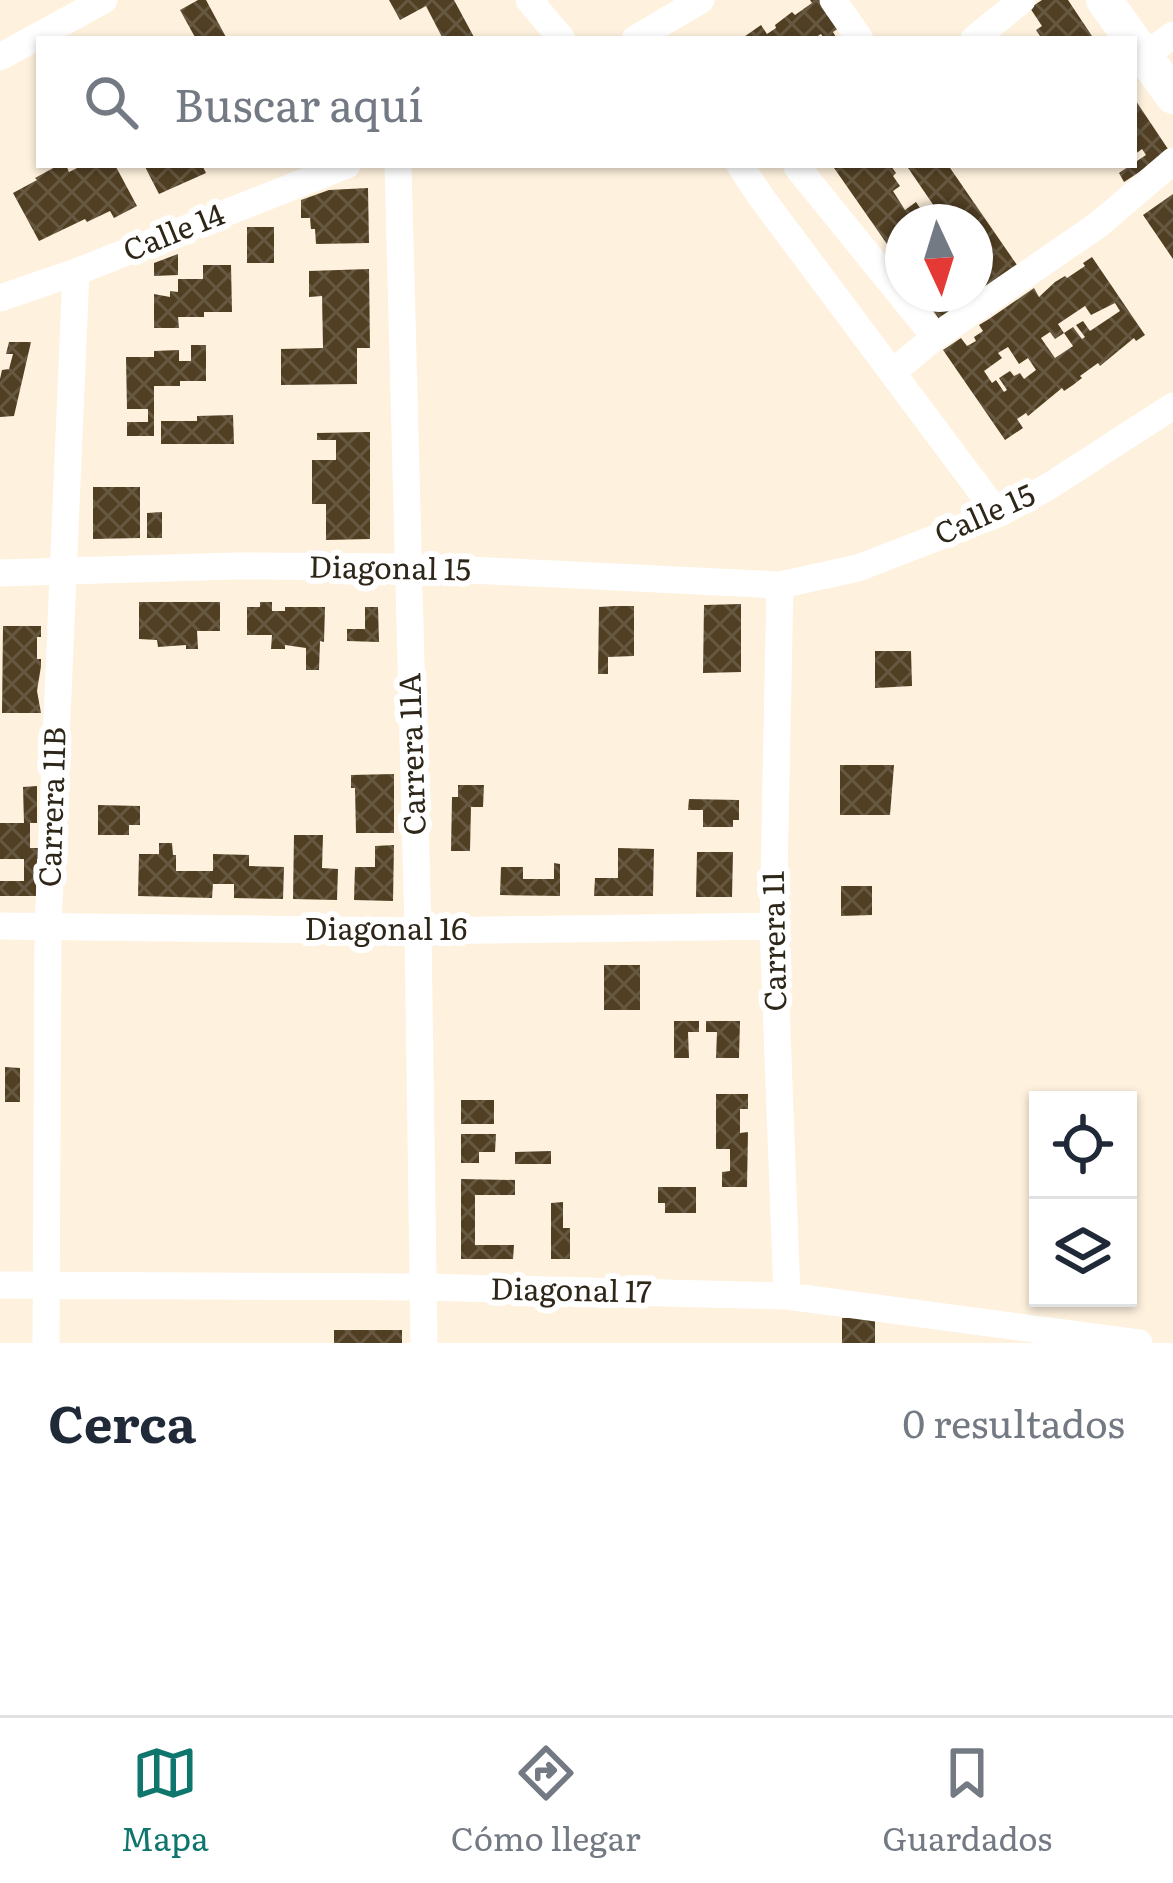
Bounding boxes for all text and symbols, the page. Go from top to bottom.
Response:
search box [36,36,1137,168]
icon: search [78,69,144,135]
text: Buscar aquí [174,69,423,136]
street label: Calle 14 [116,190,230,270]
north arrow [885,204,993,312]
street label: Calle 15 [927,471,1041,554]
street label: Diagonal 15 [309,543,471,589]
street label: Carrera 11A [385,672,435,836]
street label: Carrera 11B [25,726,75,888]
street label: Carrera 11 [749,870,795,1012]
street label: Diagonal 16 [305,905,467,949]
map controls [1029,1091,1137,1307]
button: locate [1029,1091,1137,1199]
button: layers [1029,1199,1137,1307]
street label: Diagonal 17 [490,1265,652,1311]
text: Cerca [48,1383,196,1459]
text: 0 resultados [903,1392,1125,1450]
tab: Mapa [121,1740,209,1861]
tab: Cómo llegar [451,1740,641,1861]
tab: Guardados [882,1740,1052,1861]

